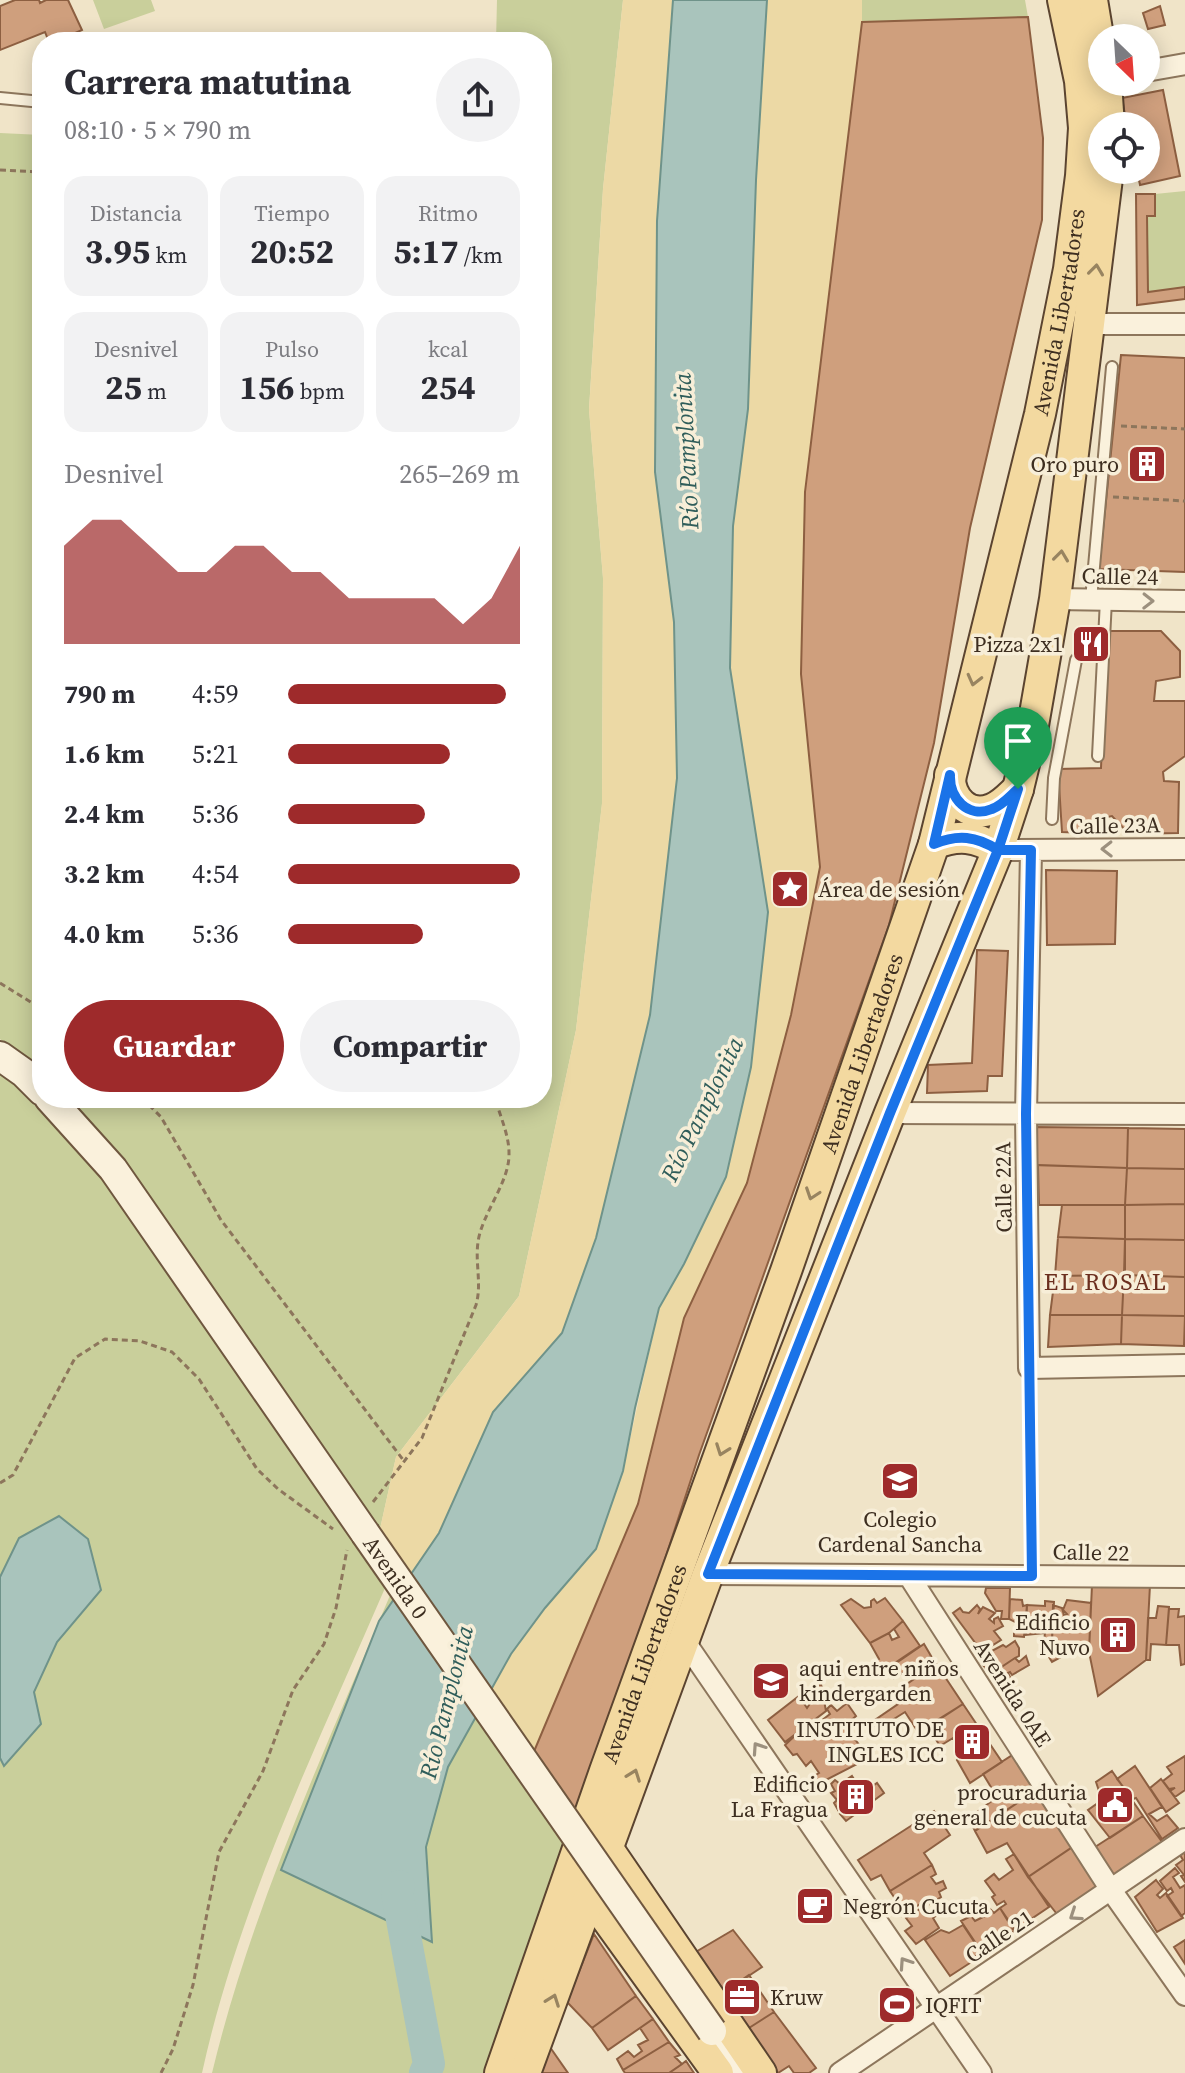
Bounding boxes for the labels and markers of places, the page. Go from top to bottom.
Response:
building icon: Oro puro [1126,443,1168,485]
place label: Oro puro [1031,449,1119,479]
restaurant icon: Pizza 2x1 [1070,623,1112,665]
place label: Pizza 2x1 [973,629,1063,659]
pin [984,707,1052,789]
place icon: Área de sesión [769,868,811,910]
place label: Área de sesión [818,874,960,904]
school or university icon: Colegio Cardenal Sancha [879,1460,921,1502]
place label: Colegio Cardenal Sancha [818,1504,983,1559]
place label: Edificio Nuvo [1015,1607,1090,1662]
building icon: Edificio Nuvo [1097,1614,1139,1656]
place label: aqui entre niños kindergarden [799,1653,959,1708]
school or university icon: aqui entre niños kindergarden [750,1660,792,1702]
place label: INSTITUTO DE INGLES ICC [797,1714,944,1769]
building icon: INSTITUTO DE INGLES ICC [951,1721,993,1763]
place label: Edificio La Fragua [731,1769,829,1824]
building icon: Edificio La Fragua [835,1776,877,1818]
place label: procuraduria general de cucuta [914,1777,1088,1832]
public building icon: procuraduria general de cucuta [1094,1784,1136,1826]
cafe icon: Negrón Cucuta [794,1885,836,1927]
place label: Negrón Cucuta [843,1891,990,1921]
office icon: Kruw [721,1976,763,2018]
place label: Kruw [770,1982,823,2012]
sports icon: IQFIT [876,1984,918,2026]
place label: IQFIT [925,1990,982,2020]

